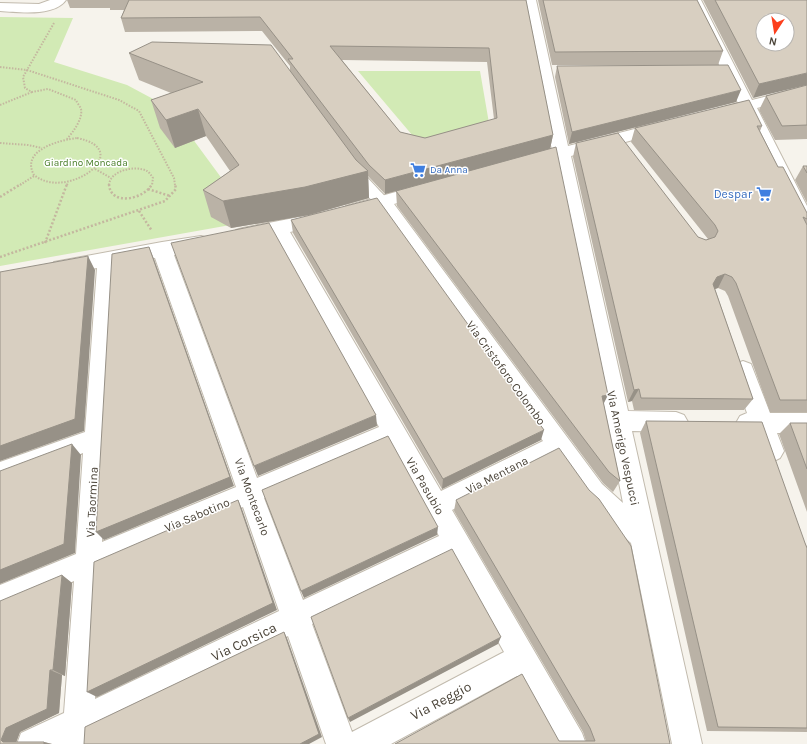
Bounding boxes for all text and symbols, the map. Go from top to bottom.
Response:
north arrow [755,12,795,52]
text: N [768,34,778,48]
park label: Giardino Moncada [44,157,128,169]
supermarket icon: Da Anna [409,161,427,179]
place label: Da Anna [430,164,468,176]
supermarket icon: Despar [755,185,773,203]
place label: Despar [714,187,753,201]
street label: Via Cristoforo Colombo [463,318,549,428]
street label: Via Amerigo Vespucci [604,389,642,507]
street label: Via Mentana [463,453,531,497]
street label: Via Pasubio [403,455,447,517]
street label: Via Montecarlo [231,456,273,538]
street label: Via Taormina [83,466,101,538]
street label: Via Sabotino [162,495,232,535]
street label: Via Corsica [208,619,280,665]
street label: Via Reggio [408,678,474,724]

